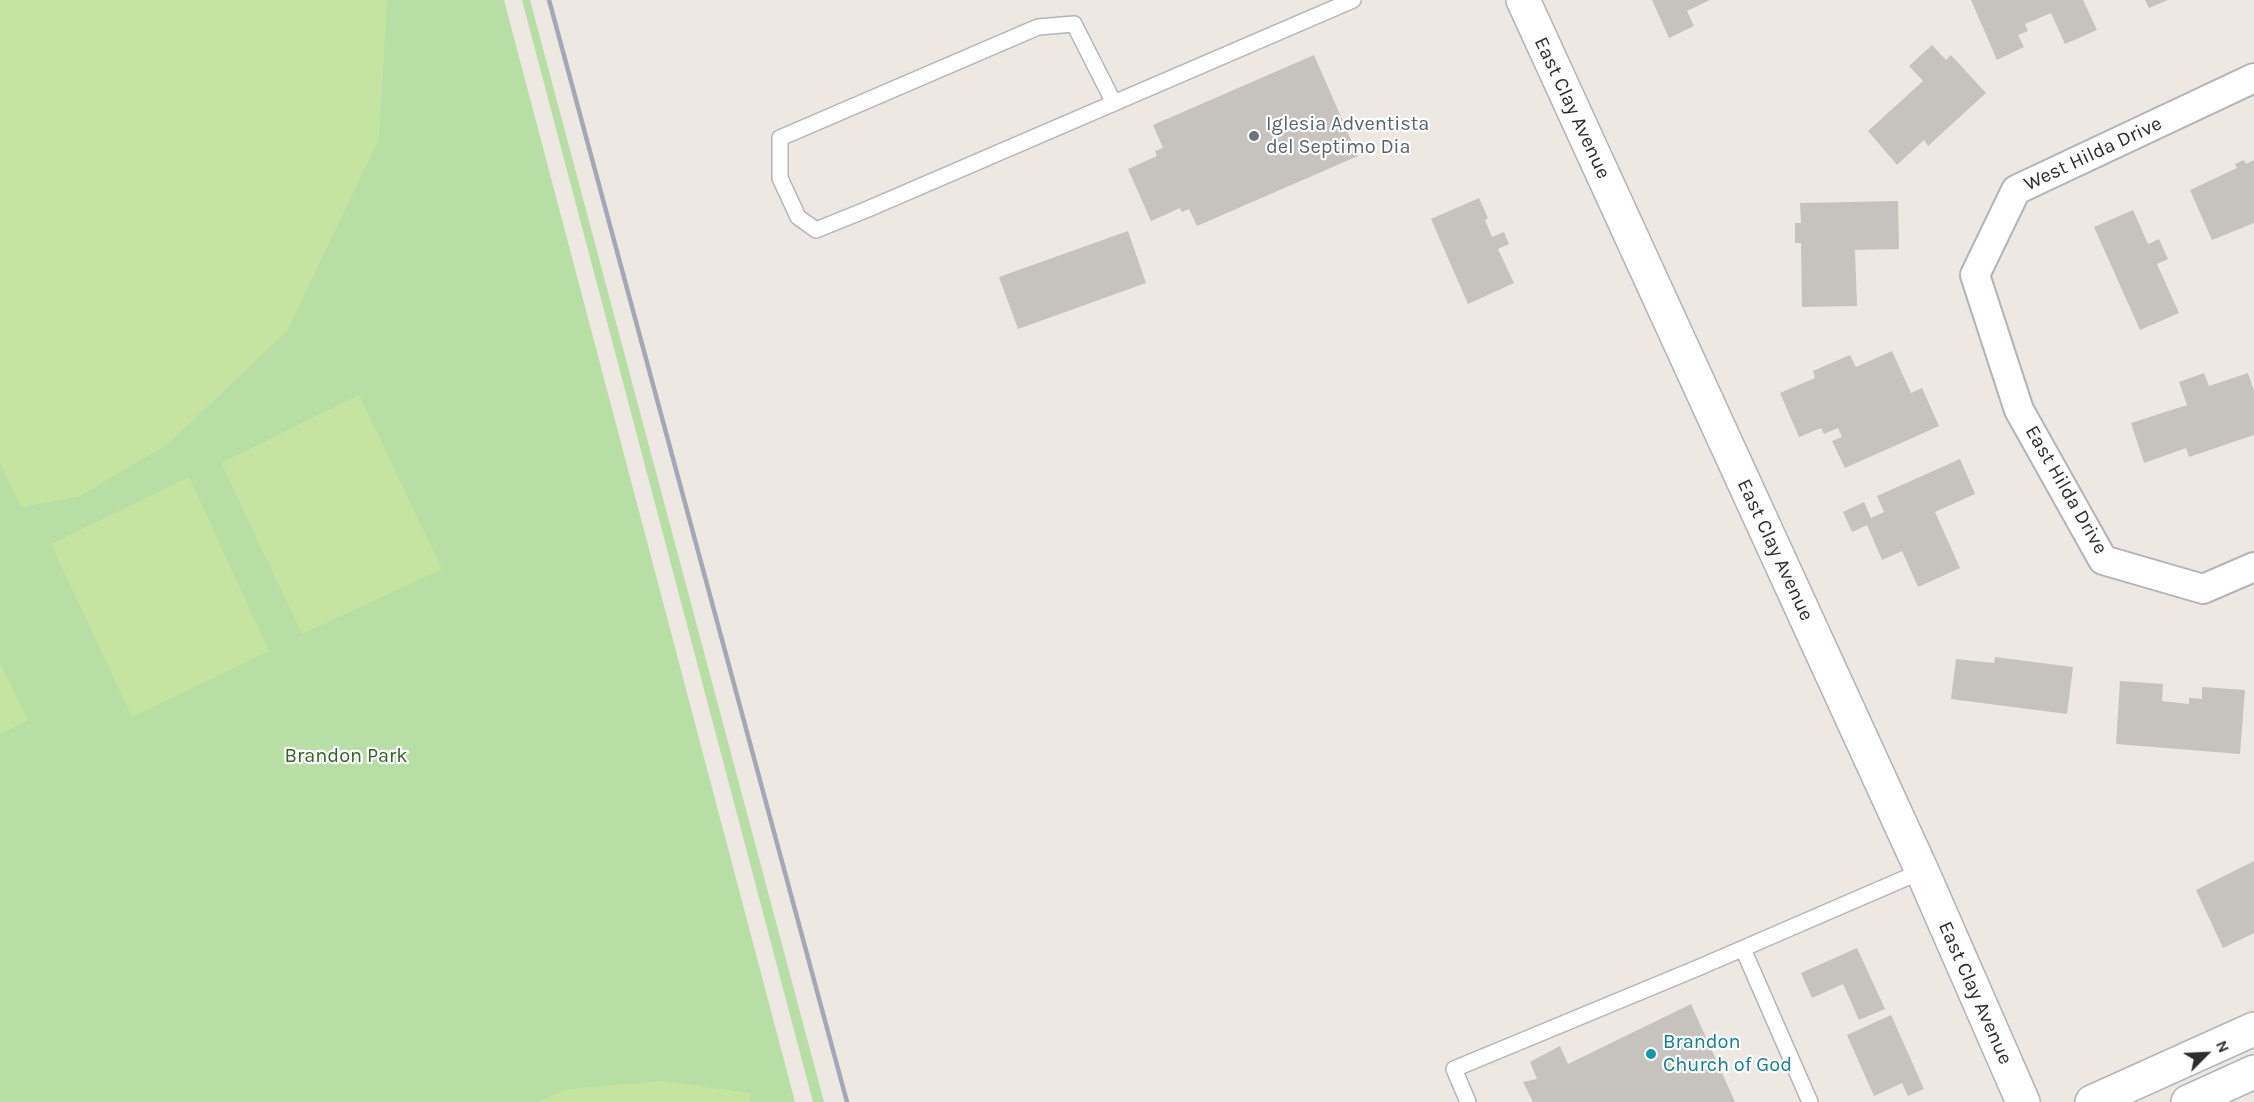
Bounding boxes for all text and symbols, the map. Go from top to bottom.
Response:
street label: East Clay Avenue [1529,33,1615,183]
place label: Iglesia Adventista del Septimo Dia [1266,112,1429,159]
street label: West Hilda Drive [2020,112,2166,196]
marker: Iglesia Adventista del Septimo Dia [1247,129,1261,143]
street label: East Hilda Drive [2020,422,2112,558]
street label: East Clay Avenue [1732,475,1818,625]
park label: Brandon Park [285,744,407,768]
street label: East Clay Avenue [1933,918,2017,1068]
north arrow [2176,1024,2236,1084]
place label: Brandon Church of God [1663,1030,1792,1077]
text: N [2212,1037,2234,1056]
marker: Brandon Church of God [1644,1047,1658,1061]

